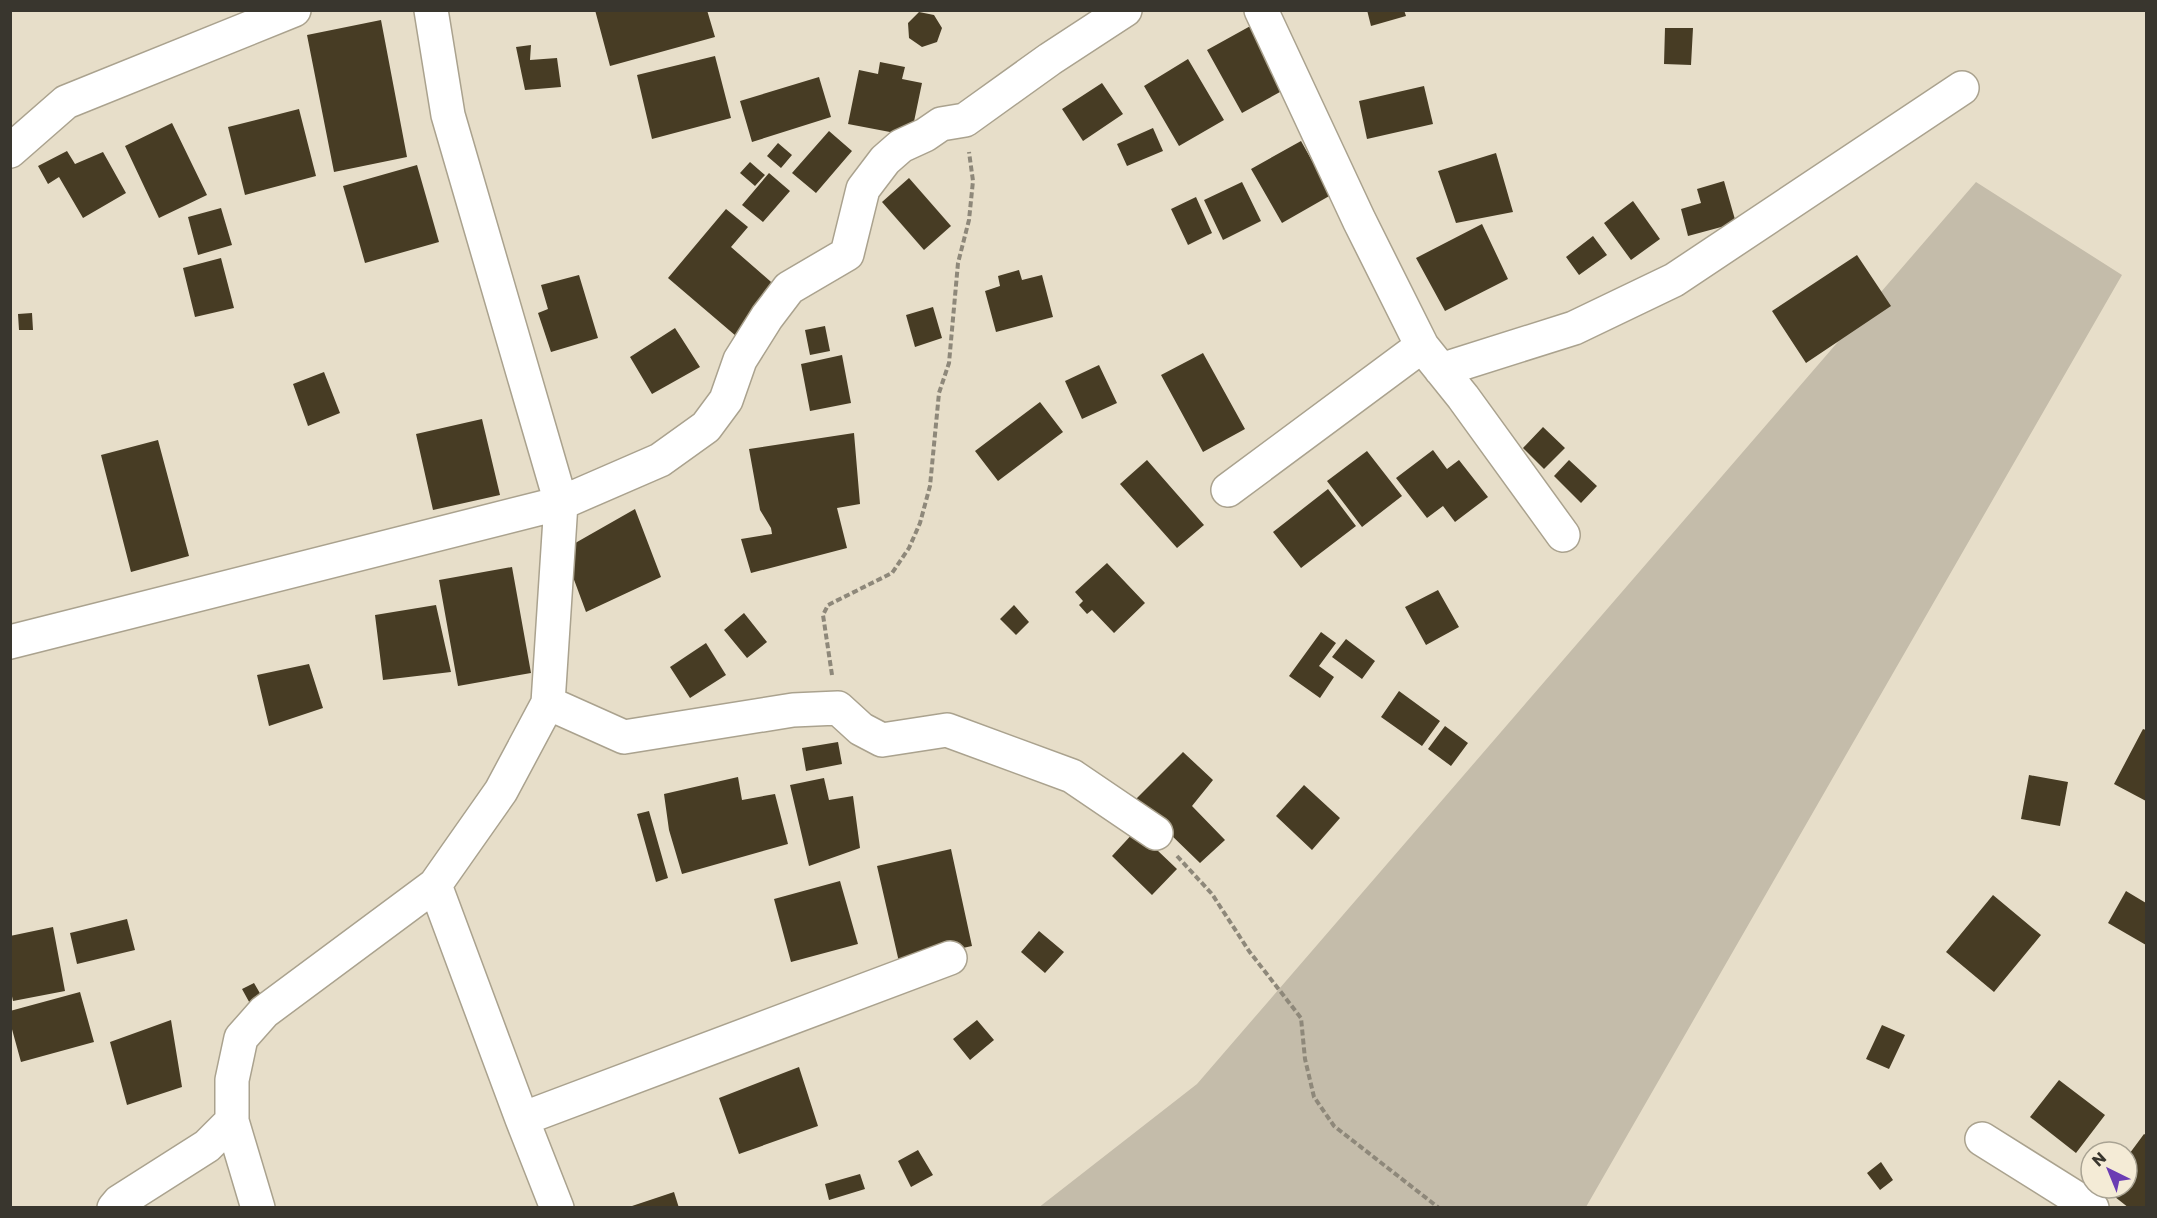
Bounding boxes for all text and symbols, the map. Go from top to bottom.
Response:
north arrow [2079,1140,2139,1200]
text: N [2087,1147,2111,1172]

